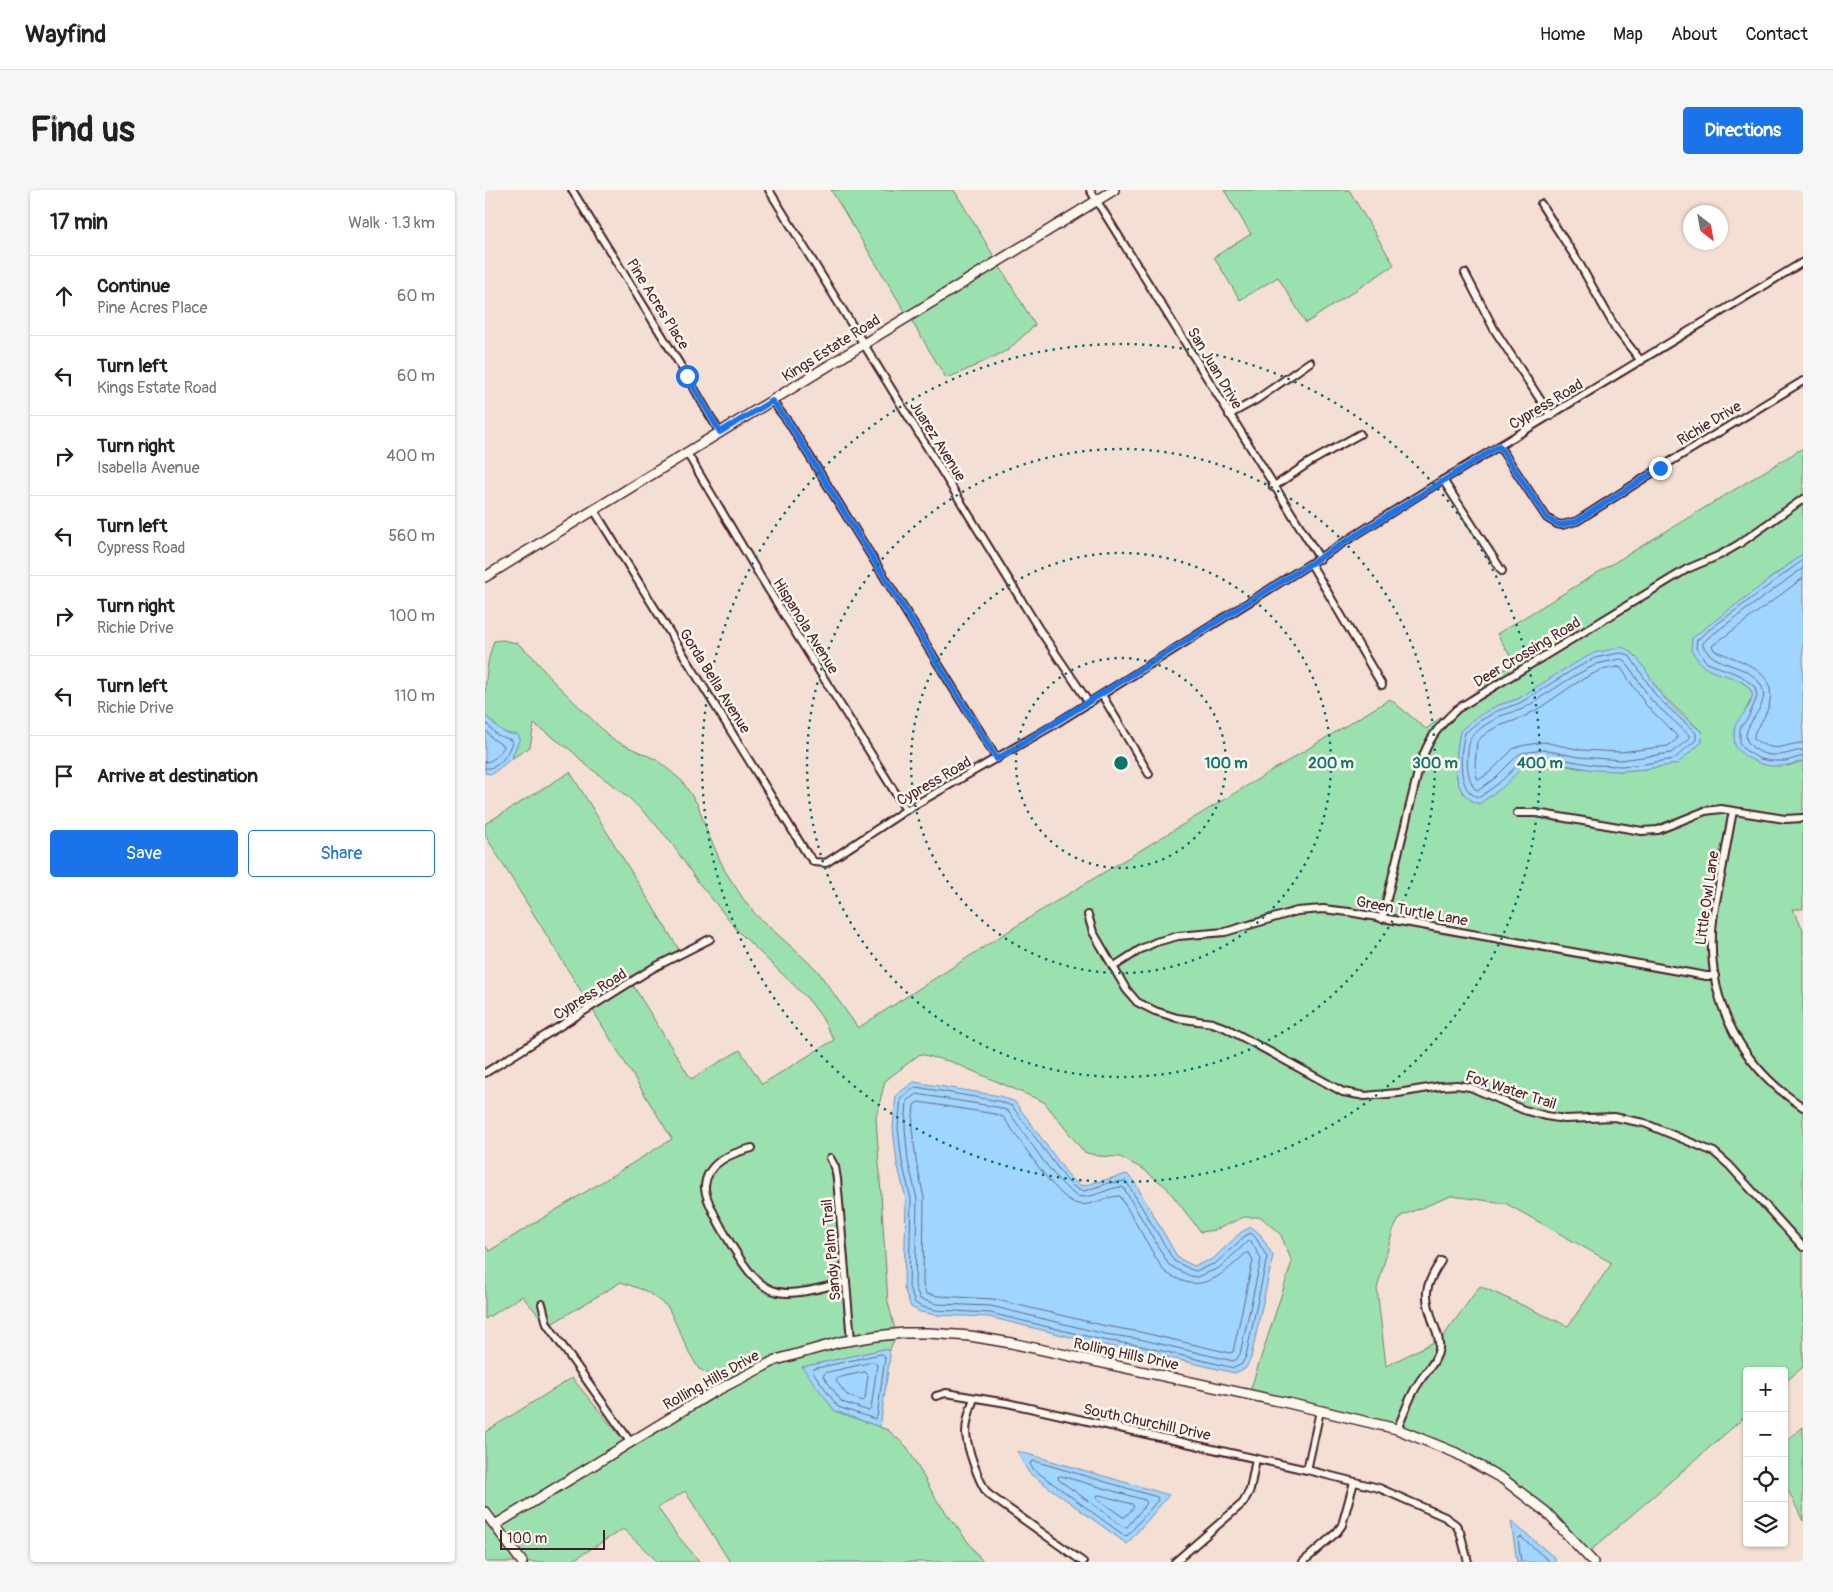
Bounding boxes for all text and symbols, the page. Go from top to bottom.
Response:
text: Wayfind [25,20,106,49]
text: Home [1540,23,1585,46]
text: Map [1613,23,1643,46]
text: About [1671,23,1717,46]
text: Contact [1745,23,1808,46]
button: Directions [1683,107,1803,154]
text: Find us [30,108,135,152]
north arrow [1683,205,1728,250]
text: 17 min [50,209,108,236]
text: Walk · 1.3 km [348,213,435,233]
street label: Pine Acres Place [622,255,693,354]
text: Continue [97,274,170,298]
icon: ahead [50,282,78,310]
text: 60 m [397,286,435,306]
text: Pine Acres Place [97,298,207,318]
street label: Kings Estate Road [779,311,884,386]
street label: San Juan Drive [1183,324,1247,413]
text: Turn left [97,354,167,378]
icon: left [50,362,78,390]
route start [676,365,699,388]
text: 60 m [397,366,435,386]
street label: Cypress Road [1506,375,1587,434]
text: Kings Estate Road [97,378,217,398]
street label: Juarez Avenue [905,397,970,486]
street label: Richie Drive [1674,397,1745,450]
text: Turn right [97,434,175,458]
icon: right [50,442,78,470]
text: 400 m [386,446,435,466]
route end [1649,457,1672,480]
text: Isabella Avenue [97,458,200,478]
text: Turn left [97,514,167,538]
icon: left [50,522,78,550]
text: 560 m [388,526,435,546]
text: Cypress Road [97,538,185,558]
street label: Hispanola Avenue [769,575,843,678]
text: Turn right [97,594,175,618]
icon: right [50,602,78,630]
text: 100 m [389,606,435,626]
street label: Deer Crossing Road [1470,613,1584,692]
text: Richie Drive [97,618,173,638]
street label: Gorda Bella Avenue [675,625,755,738]
text: Turn left [97,674,167,698]
icon: left [50,682,78,710]
text: 110 m [394,686,435,706]
text: Richie Drive [97,698,173,718]
street label: Cypress Road [894,752,975,810]
centre of rings [1112,754,1130,772]
text: 100 m [1205,754,1247,773]
text: 200 m [1308,754,1354,773]
text: 300 m [1412,754,1458,773]
text: 400 m [1517,754,1563,773]
icon: arrive [50,762,78,790]
text: Arrive at destination [97,764,258,788]
button: Save [50,830,238,877]
button: Share [248,830,435,877]
street label: Little Owl Lane [1691,849,1724,946]
street label: Green Turtle Lane [1355,892,1470,931]
street label: Cypress Road [550,964,630,1024]
street label: Fox Water Trail [1463,1067,1559,1114]
street label: Sandy Palm Trail [818,1198,845,1302]
street label: Rolling Hills Drive [1072,1334,1181,1375]
street label: Rolling Hills Drive [660,1346,763,1415]
map controls [1743,1367,1788,1547]
button: + [1743,1367,1788,1412]
street label: South Churchill Drive [1081,1400,1213,1445]
button: − [1743,1412,1788,1457]
button: locate [1743,1457,1788,1502]
button: layers [1743,1502,1788,1547]
scale bar [500,1527,605,1550]
text: 100 m [507,1530,547,1547]

